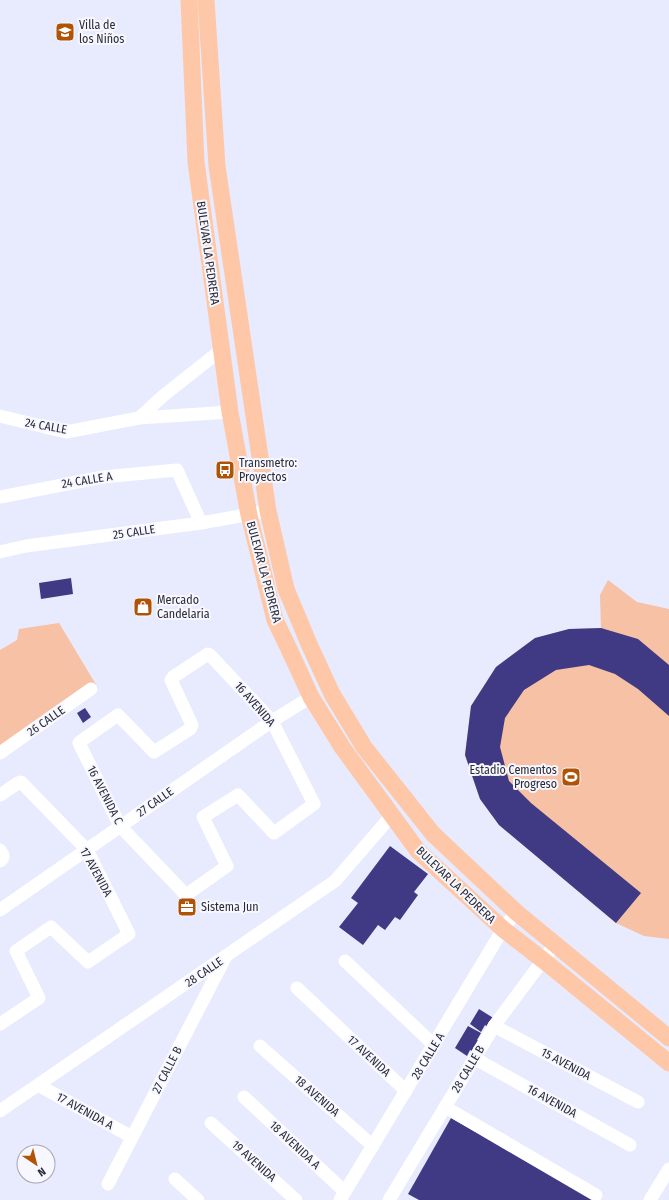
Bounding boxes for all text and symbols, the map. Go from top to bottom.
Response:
place label: Villa de los Niños [79,18,124,46]
school or university icon: Villa de los Niños [54,21,76,43]
street label: BULEVAR LA PEDRERA [194,200,222,306]
street label: 24 CALLE [24,415,68,437]
place label: Transmetro: Proyectos [239,456,298,484]
bus stop icon: Transmetro: Proyectos [214,459,236,481]
street label: 24 CALLE A [60,469,114,491]
street label: BULEVAR LA PEDRERA [244,520,284,625]
street label: 25 CALLE [112,522,156,542]
place label: Mercado Candelaria [157,593,210,621]
shop icon: Mercado Candelaria [132,596,154,618]
street label: 16 AVENIDA [232,679,279,730]
street label: 26 CALLE [24,703,68,739]
street label: 16 AVENIDA C [84,763,126,827]
place label: Estadio Cementos Progreso [470,763,557,791]
sports icon: Estadio Cementos Progreso [560,766,582,788]
street label: 27 CALLE [134,784,176,820]
street label: BULEVAR LA PEDRERA [414,844,499,927]
street label: 17 AVENIDA [77,845,116,900]
office icon: Sistema Jun [176,896,198,918]
place label: Sistema Jun [201,900,259,914]
street label: 28 CALLE [182,954,226,990]
street label: 28 CALLE A [409,1030,448,1082]
street label: 17 AVENIDA [345,1033,394,1080]
street label: 28 CALLE B [449,1043,488,1095]
street label: 27 CALLE B [149,1044,185,1096]
street label: 15 AVENIDA [539,1045,594,1083]
street label: 18 AVENIDA [292,1073,343,1120]
street label: 16 AVENIDA [525,1082,580,1121]
street label: 17 AVENIDA A [54,1090,117,1133]
street label: 18 AVENIDA A [267,1118,324,1172]
street label: 19 AVENIDA [229,1137,280,1185]
north arrow [16,1144,56,1184]
text: N [35,1165,48,1179]

